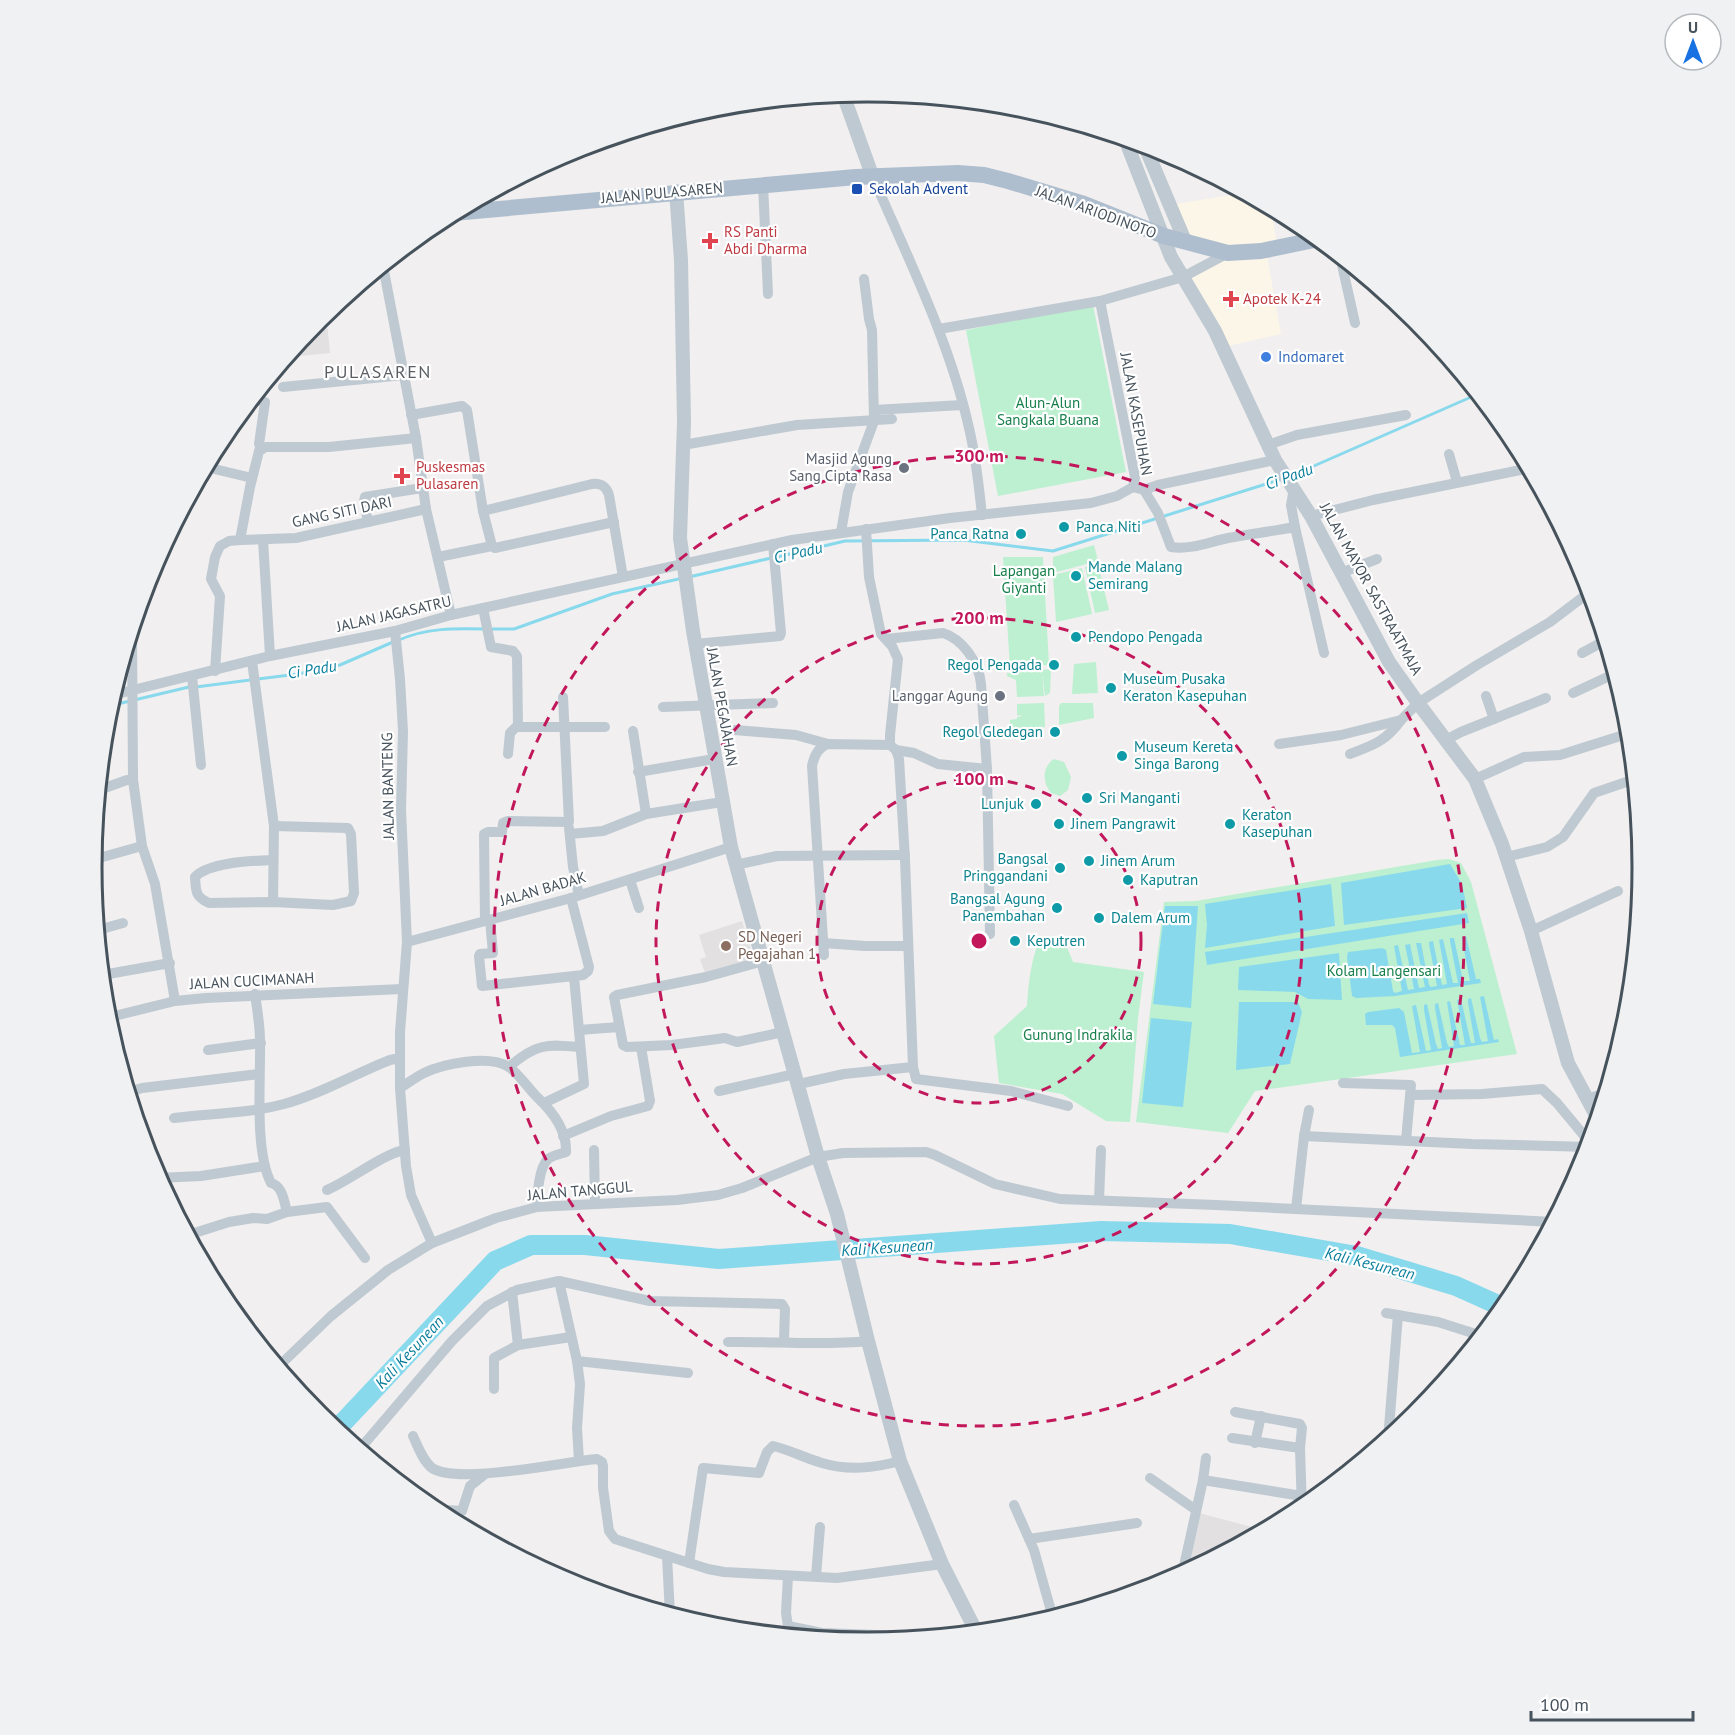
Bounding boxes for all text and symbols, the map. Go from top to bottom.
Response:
north arrow [1663,12,1723,72]
text: U [1688,17,1698,37]
street label: JALAN PULASAREN [599,178,724,207]
place label: Sekolah Advent [869,179,968,198]
street label: JALAN ARIODINOTO [1032,180,1159,242]
marker: Sekolah Advent [850,182,864,196]
place label: RS Panti Abdi Dharma [724,222,807,258]
marker: RS Panti Abdi Dharma [701,232,719,250]
place label: Apotek K-24 [1243,289,1321,308]
marker: Apotek K-24 [1224,292,1238,306]
place label: Indomaret [1278,347,1344,366]
street label: JALAN KASEPUHAN [1116,350,1157,477]
marker: Indomaret [1259,350,1273,364]
district label: PULASAREN [324,360,432,383]
park label: Alun-Alun Sangkala Buana [997,393,1099,429]
text: 300 m [954,444,1004,467]
place label: Masjid Agung Sang Cipta Rasa [789,449,892,485]
place label: Puskesmas Pulasaren [416,457,485,493]
water label: Ci Padu [1262,458,1316,494]
marker: Masjid Agung Sang Cipta Rasa [897,461,911,475]
marker: Puskesmas Pulasaren [393,467,411,485]
street label: GANG SITI DARI [290,492,394,531]
street label: JALAN MAYOR SASTRAATMAJA [1315,498,1427,679]
place label: Panca Niti [1076,517,1141,536]
marker: Panca Niti [1057,520,1071,534]
place label: Panca Ratna [930,524,1009,543]
marker: Panca Ratna [1014,527,1028,541]
water label: Ci Padu [772,537,824,567]
place label: Mande Malang Semirang [1088,557,1183,593]
park label: Lapangan Giyanti [993,561,1055,597]
marker: Mande Malang Semirang [1069,569,1083,583]
street label: JALAN JAGASATRU [334,591,453,636]
text: 200 m [954,606,1004,629]
place label: Pendopo Pengada [1088,627,1203,646]
marker: Pendopo Pengada [1069,630,1083,644]
street label: JALAN PEGAJAHAN [703,645,742,768]
water label: Ci Padu [286,655,338,683]
place label: Regol Pengada [947,655,1042,674]
marker: Regol Pengada [1047,658,1061,672]
place label: Museum Pusaka Keraton Kasepuhan [1123,669,1247,705]
marker: Museum Pusaka Keraton Kasepuhan [1104,681,1118,695]
place label: Langgar Agung [892,686,988,705]
marker: Langgar Agung [993,689,1007,703]
place label: Regol Gledegan [942,722,1043,741]
marker: Regol Gledegan [1048,725,1062,739]
street label: JALAN BANTENG [377,732,398,841]
place label: Museum Kereta Singa Barong [1134,737,1233,773]
marker: Museum Kereta Singa Barong [1115,749,1129,763]
text: 100 m [954,767,1004,790]
place label: Sri Manganti [1099,788,1180,807]
marker: Sri Manganti [1080,791,1094,805]
place label: Lunjuk [981,794,1025,813]
marker: Lunjuk [1029,797,1043,811]
place label: Keraton Kasepuhan [1242,805,1312,841]
place label: Jinem Pangrawit [1070,814,1176,833]
marker: Jinem Pangrawit [1052,817,1066,831]
marker: Keraton Kasepuhan [1223,817,1237,831]
place label: Bangsal Pringgandani [963,849,1049,885]
place label: Jinem Arum [1100,851,1175,870]
marker: Jinem Arum [1082,854,1096,868]
marker: Bangsal Pringgandani [1053,861,1067,875]
street label: JALAN BADAK [497,867,588,910]
place label: Kaputran [1140,870,1198,889]
marker: Kaputran [1121,873,1135,887]
place label: Bangsal Agung Panembahan [950,889,1045,925]
marker: Bangsal Agung Panembahan [1050,901,1064,915]
place label: Dalem Arum [1111,908,1190,927]
marker: Dalem Arum [1092,911,1106,925]
place label: SD Negeri Pegajahan 1 [738,927,816,963]
centre of rings [969,931,989,951]
place label: Keputren [1027,931,1085,950]
marker: Keputren [1008,934,1022,948]
marker: SD Negeri Pegajahan 1 [719,939,733,953]
park label: Kolam Langensari [1327,961,1441,980]
street label: JALAN CUCIMANAH [188,968,315,993]
park label: Gunung Indrakila [1023,1025,1133,1044]
street label: JALAN TANGGUL [526,1176,634,1205]
water label: Kali Kesunean [840,1234,934,1260]
water label: Kali Kesunean [1323,1242,1417,1284]
water label: Kali Kesunean [370,1312,448,1392]
scale bar [1531,1684,1693,1722]
text: 100 m [1540,1693,1589,1716]

